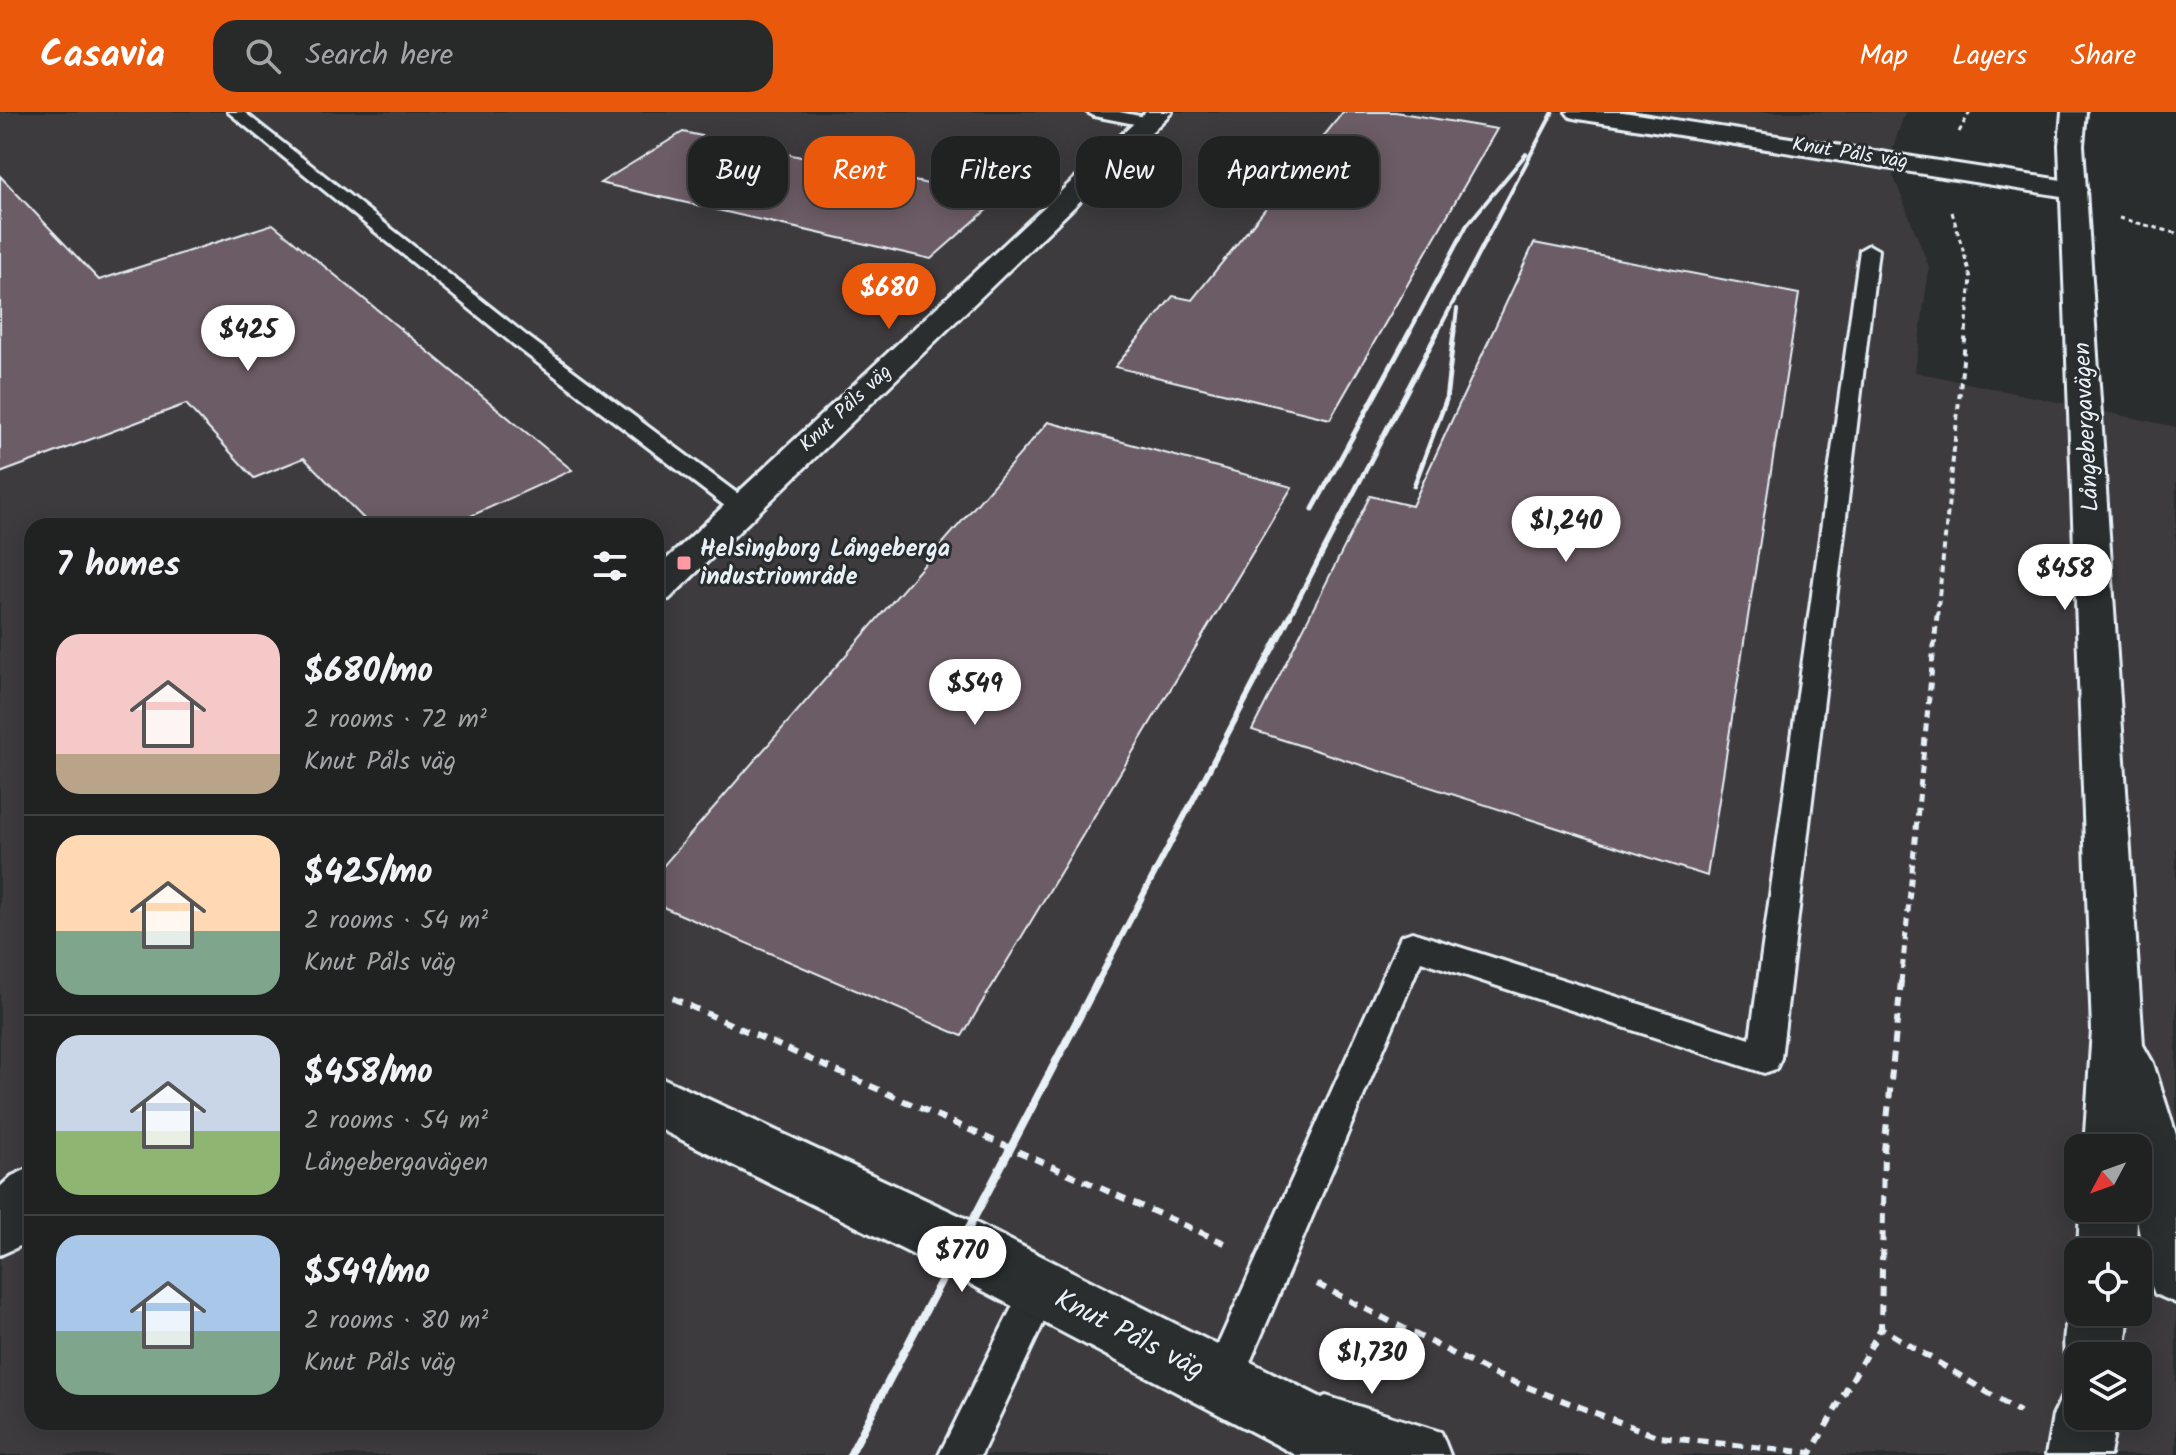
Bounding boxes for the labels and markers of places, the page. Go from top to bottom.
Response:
pin: $680 [842,263,936,331]
pin: $425 [201,305,295,373]
pin: $1,240 [1501,496,1631,564]
place label: Helsingborg Långeberga industriområde [700,530,950,597]
pin: $458 [2018,544,2112,612]
marker: Helsingborg Långeberga industriområde [675,554,693,572]
pin: $549 [928,659,1022,727]
pin: $770 [915,1226,1009,1294]
pin: $1,730 [1307,1328,1437,1396]

